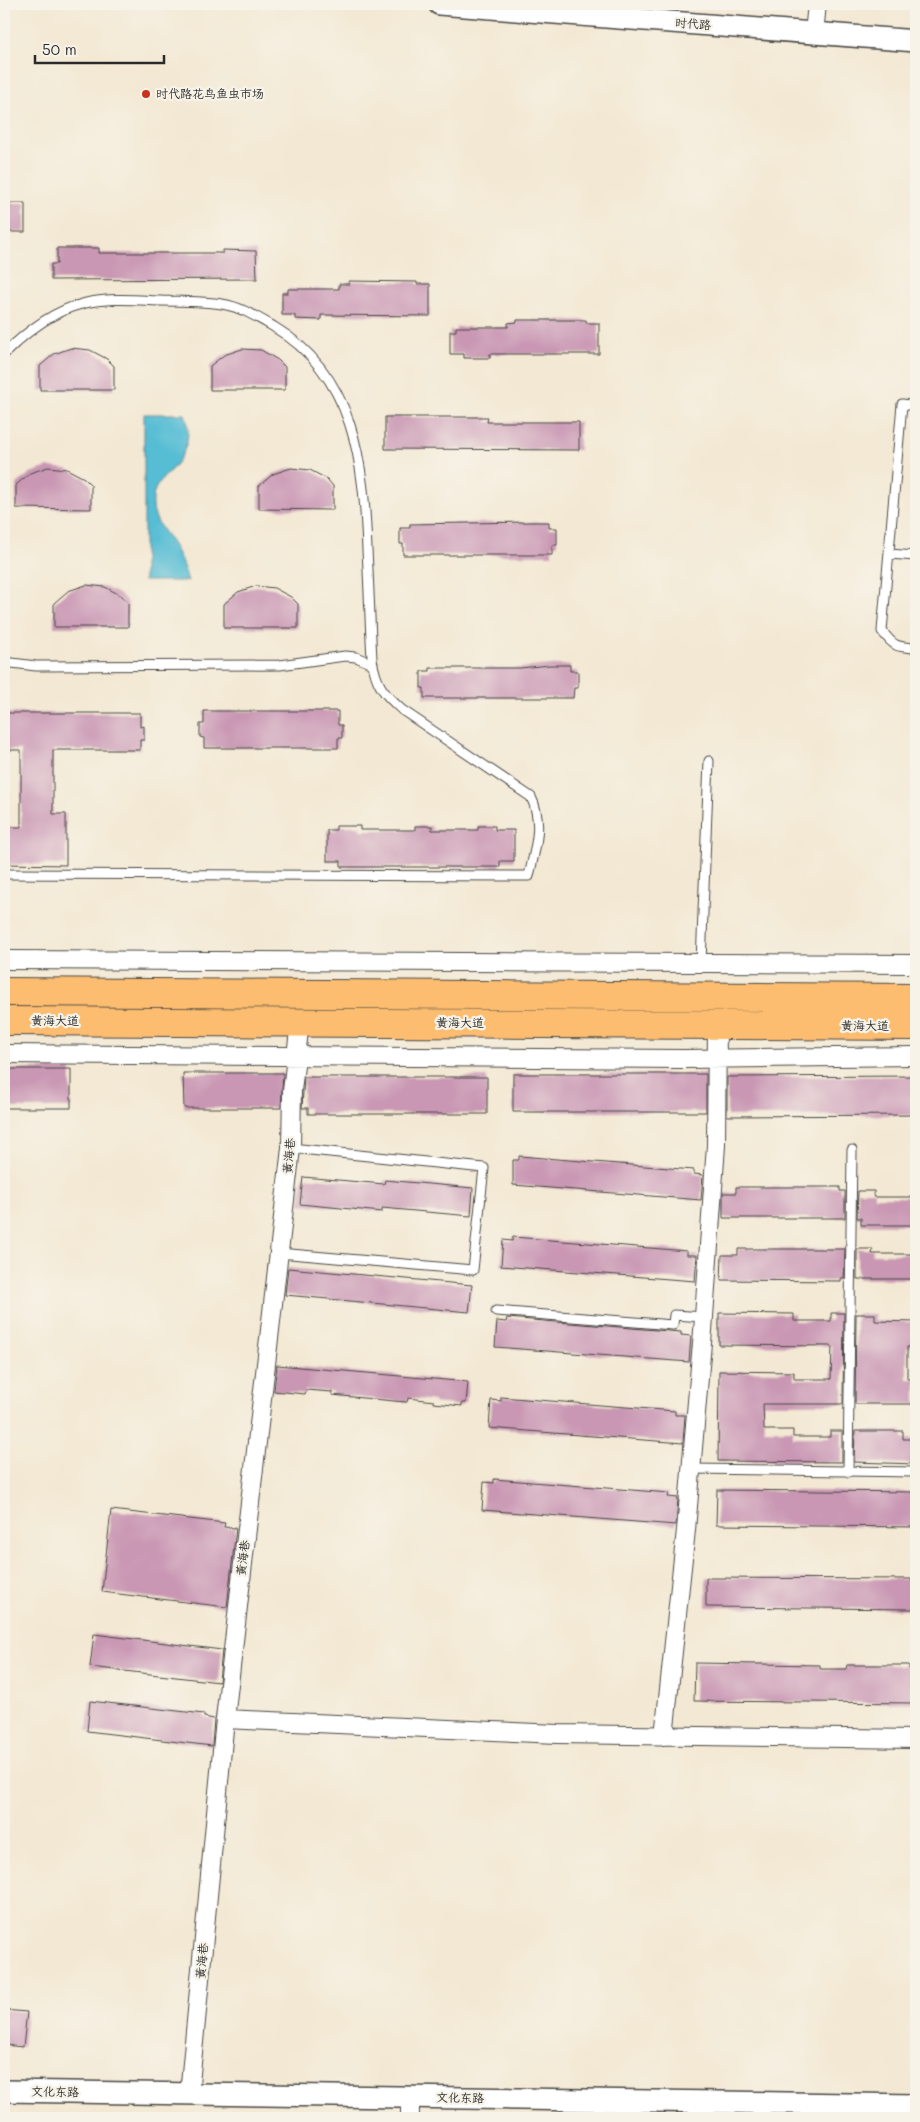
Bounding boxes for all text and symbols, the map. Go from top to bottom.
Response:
street label: 时代路 [675,14,712,32]
scale bar [35,32,164,64]
text: 50 m [42,39,77,59]
place label: 时代路花鸟鱼虫市场 [156,85,264,101]
marker: 时代路花鸟鱼虫市场 [140,88,152,100]
street label: 黄海大道 [31,1012,79,1028]
street label: 黄海大道 [436,1014,484,1030]
street label: 黄海大道 [841,1017,889,1033]
street label: 黄海巷 [278,1137,298,1175]
street label: 黄海巷 [232,1539,252,1577]
street label: 黄海巷 [191,1942,211,1980]
street label: 文化东路 [31,2083,79,2099]
street label: 文化东路 [436,2089,484,2105]

